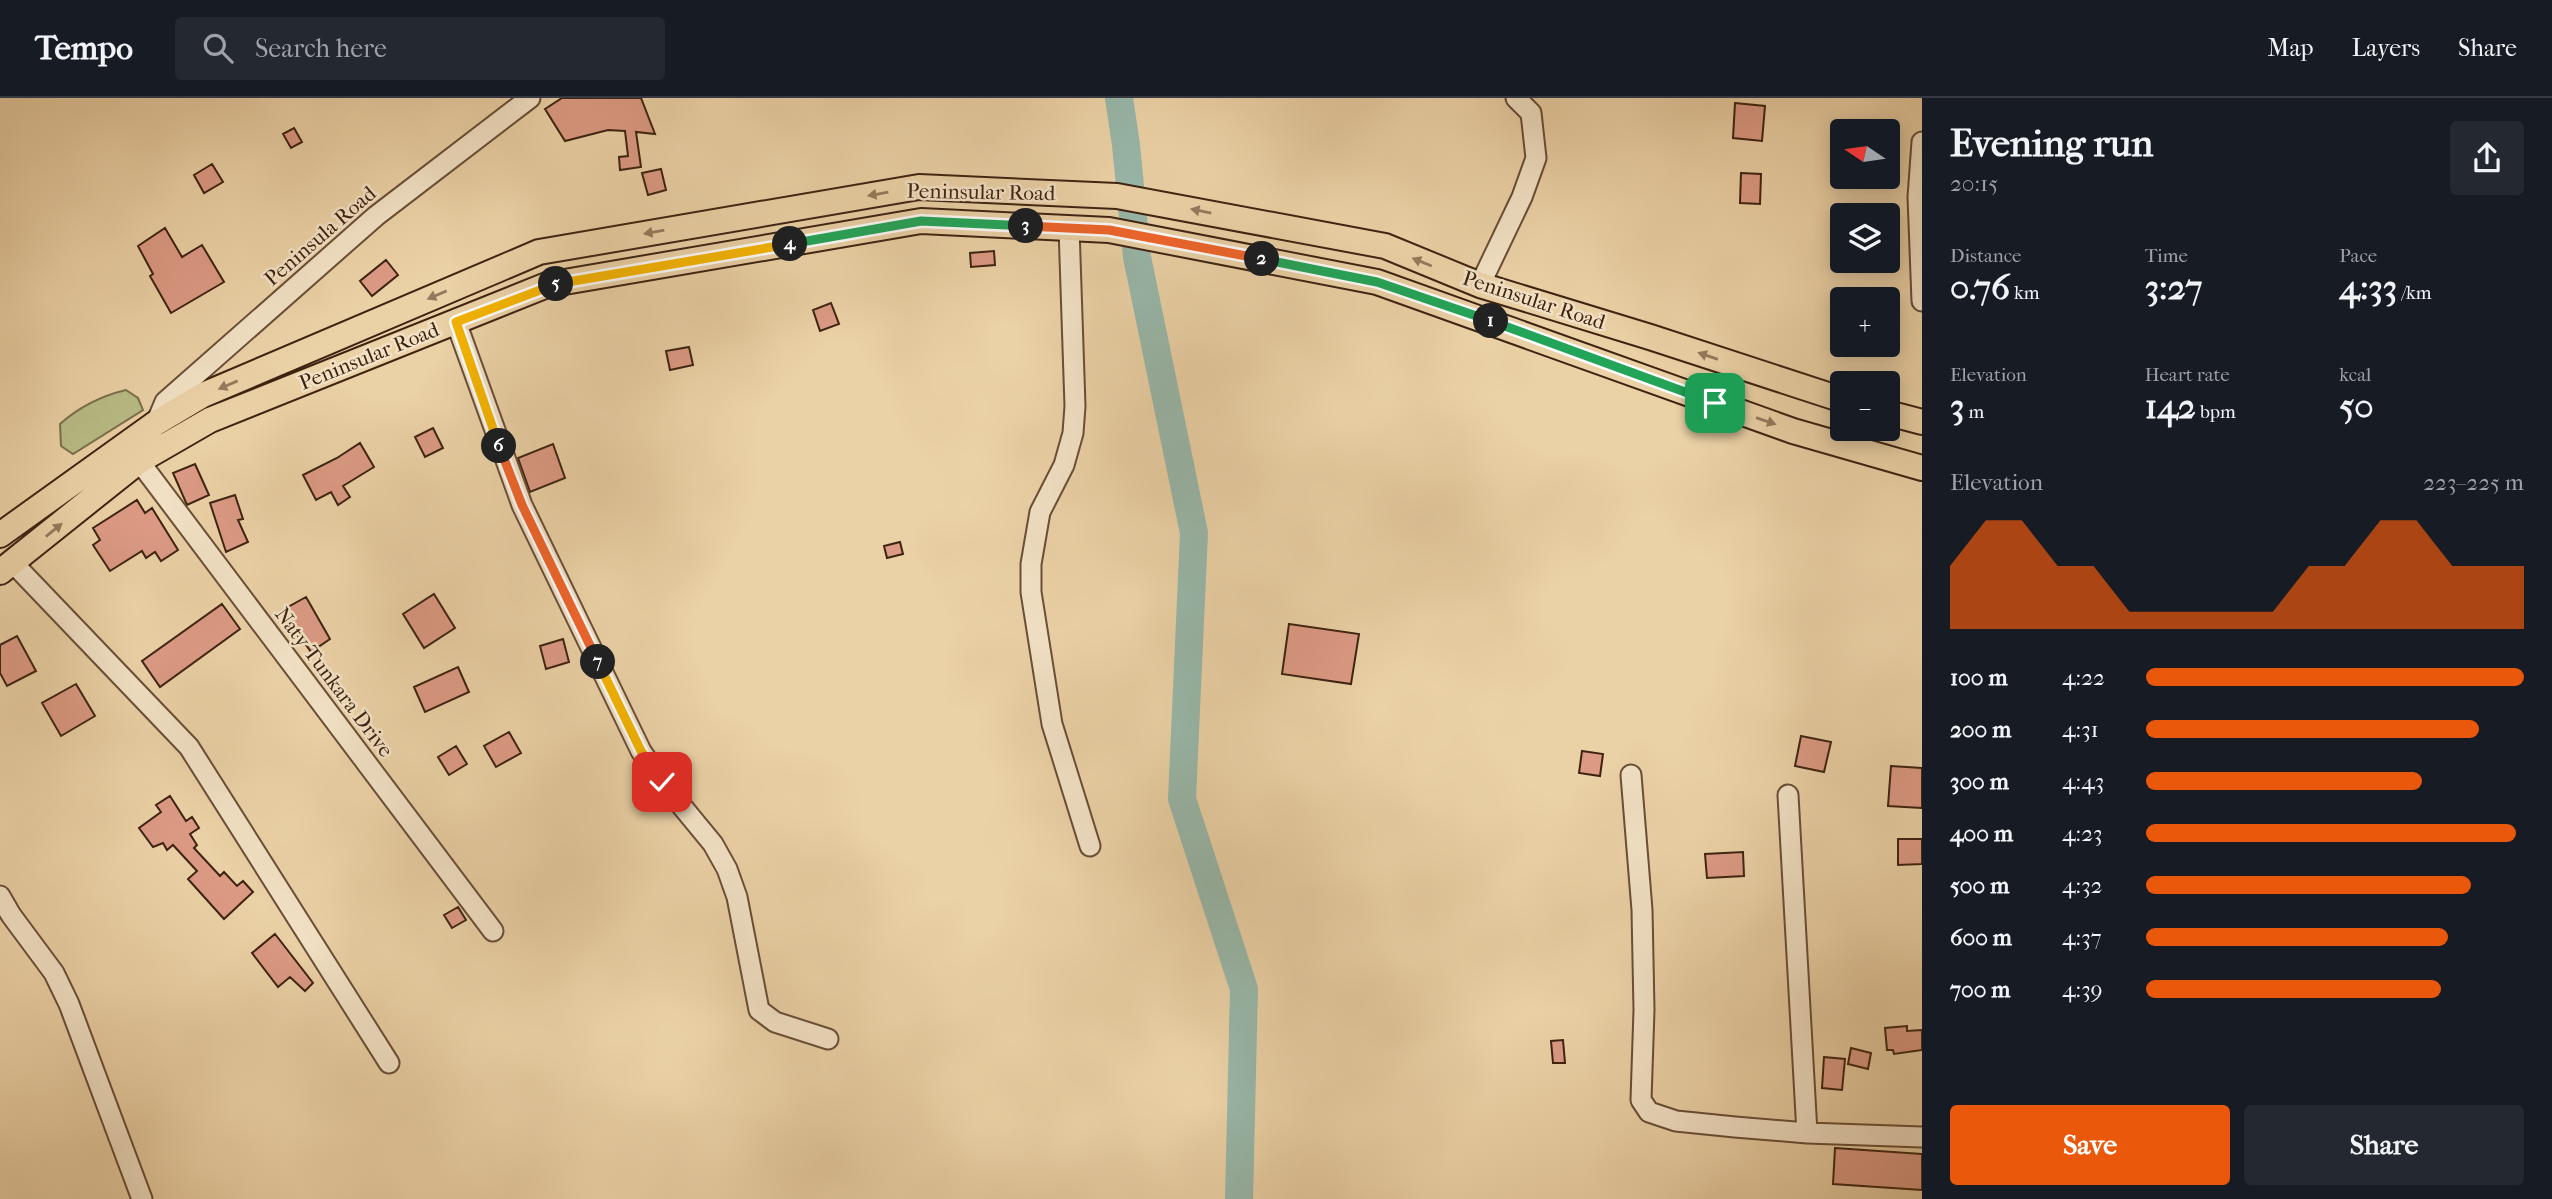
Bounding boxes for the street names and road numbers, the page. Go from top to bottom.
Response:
street label: Peninsular Road [907,179,1056,205]
street label: Peninsula Road [259,181,381,291]
street label: Peninsular Road [1460,266,1609,335]
street label: Peninsular Road [296,317,443,395]
street label: Naty Tunkara Drive [270,602,398,762]

